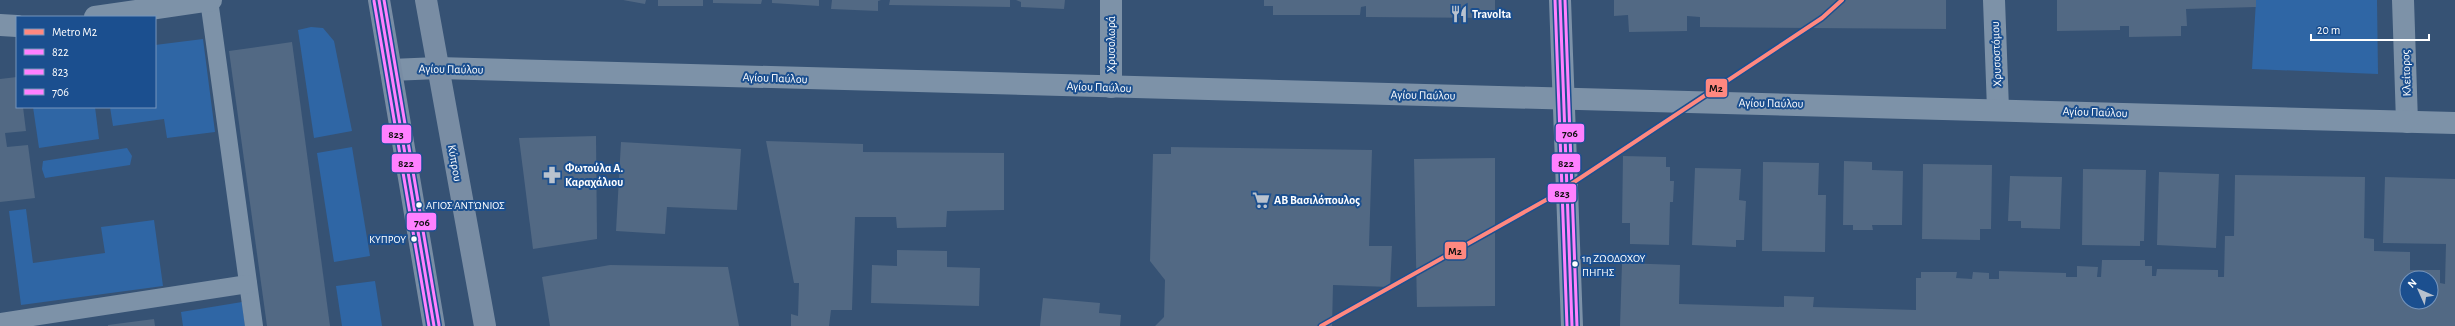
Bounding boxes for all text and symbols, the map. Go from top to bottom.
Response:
restaurant icon: Travolta [1449,4,1469,24]
place label: Travolta [1472,8,1511,20]
legend [16,16,156,108]
street label: Χρυσολωρά [1105,16,1117,72]
scale bar [2311,16,2429,42]
street label: Χρυσοστόμου [1989,21,2003,87]
text: 20 m [2317,24,2340,36]
text: Metro Μ2 [52,26,98,38]
text: 822 [52,46,69,58]
street label: Κλείτορος [2399,49,2414,97]
street label: Αγίου Παύλου [418,62,484,76]
text: 823 [52,66,68,78]
street label: Αγίου Παύλου [742,71,808,85]
line badge: Μ2 [1705,78,1728,98]
street label: Αγίου Παύλου [1066,80,1132,94]
text: Μ2 [1709,83,1723,94]
text: 706 [52,86,69,98]
street label: Αγίου Παύλου [1390,88,1456,102]
street label: Αγίου Παύλου [1738,96,1804,110]
street label: Αγίου Παύλου [2062,105,2128,119]
line badge: 706 [1555,123,1585,143]
line badge: 823 [381,124,412,144]
text: 706 [1562,128,1578,139]
text: 823 [388,129,404,140]
street label: Κύπρου [446,144,464,182]
line badge: 822 [391,153,422,173]
line badge: 822 [1551,153,1581,173]
text: 822 [398,158,414,169]
text: 822 [1558,158,1574,169]
place label: Φωτούλα Α. Καραχάλιου [565,162,623,188]
pharmacy icon: Φωτούλα Α. Καραχάλιου [542,165,562,185]
line badge: 823 [1547,183,1577,203]
text: 823 [1554,188,1570,199]
supermarket icon: ΑΒ Βασιλόπουλος [1251,190,1271,210]
place label: ΑΒ Βασιλόπουλος [1274,194,1360,207]
marker: ΑΓΙΟΣ ΑΝΤΏΝΙΟΣ [414,200,424,210]
place label: ΑΓΙΟΣ ΑΝΤΏΝΙΟΣ [426,200,505,211]
line badge: 706 [406,212,437,231]
text: 706 [414,217,430,228]
place label: ΚΥΠΡΟΥ [369,234,406,245]
marker: ΚΥΠΡΟΥ [409,234,419,244]
line badge: Μ2 [1444,241,1467,260]
text: Μ2 [1448,246,1462,257]
place label: 1η ΖΩΟΔΟΧΟΥ ΠΗΓΗΣ [1582,253,1646,278]
marker: 1η ΖΩΟΔΟΧΟΥ ΠΗΓΗΣ [1570,259,1580,269]
north arrow [2399,270,2439,310]
text: N [2406,277,2419,290]

